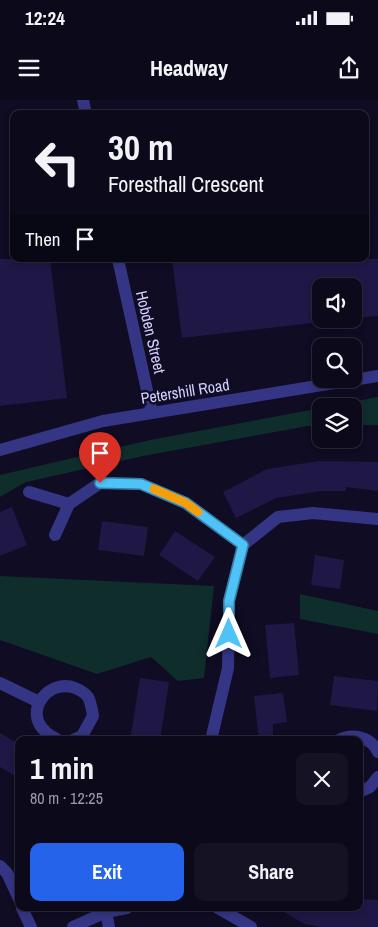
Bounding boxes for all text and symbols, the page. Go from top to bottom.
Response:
text: 12:24 [25,5,65,31]
text: Headway [150,53,228,83]
icon: menu [15,54,43,82]
icon: share [335,54,363,82]
text: 30 m [108,124,173,171]
icon: left [25,130,90,195]
text: Foresthall Crescent [108,169,264,199]
icon: arrive [71,225,99,253]
text: Then [25,226,61,252]
map controls [312,278,362,448]
button: sound [312,278,362,328]
street label: Hobden Street [131,288,171,376]
button: search [312,338,362,388]
street label: Petershill Road [139,373,231,409]
button: layers [312,398,362,448]
pin [79,432,121,483]
icon: arrive [86,439,114,467]
position arrow [202,607,254,659]
text: 1 min [30,748,94,788]
button: close [296,753,348,805]
text: 80 m · 12:25 [30,787,103,809]
button: Exit [30,843,184,901]
button: Share [194,843,348,901]

